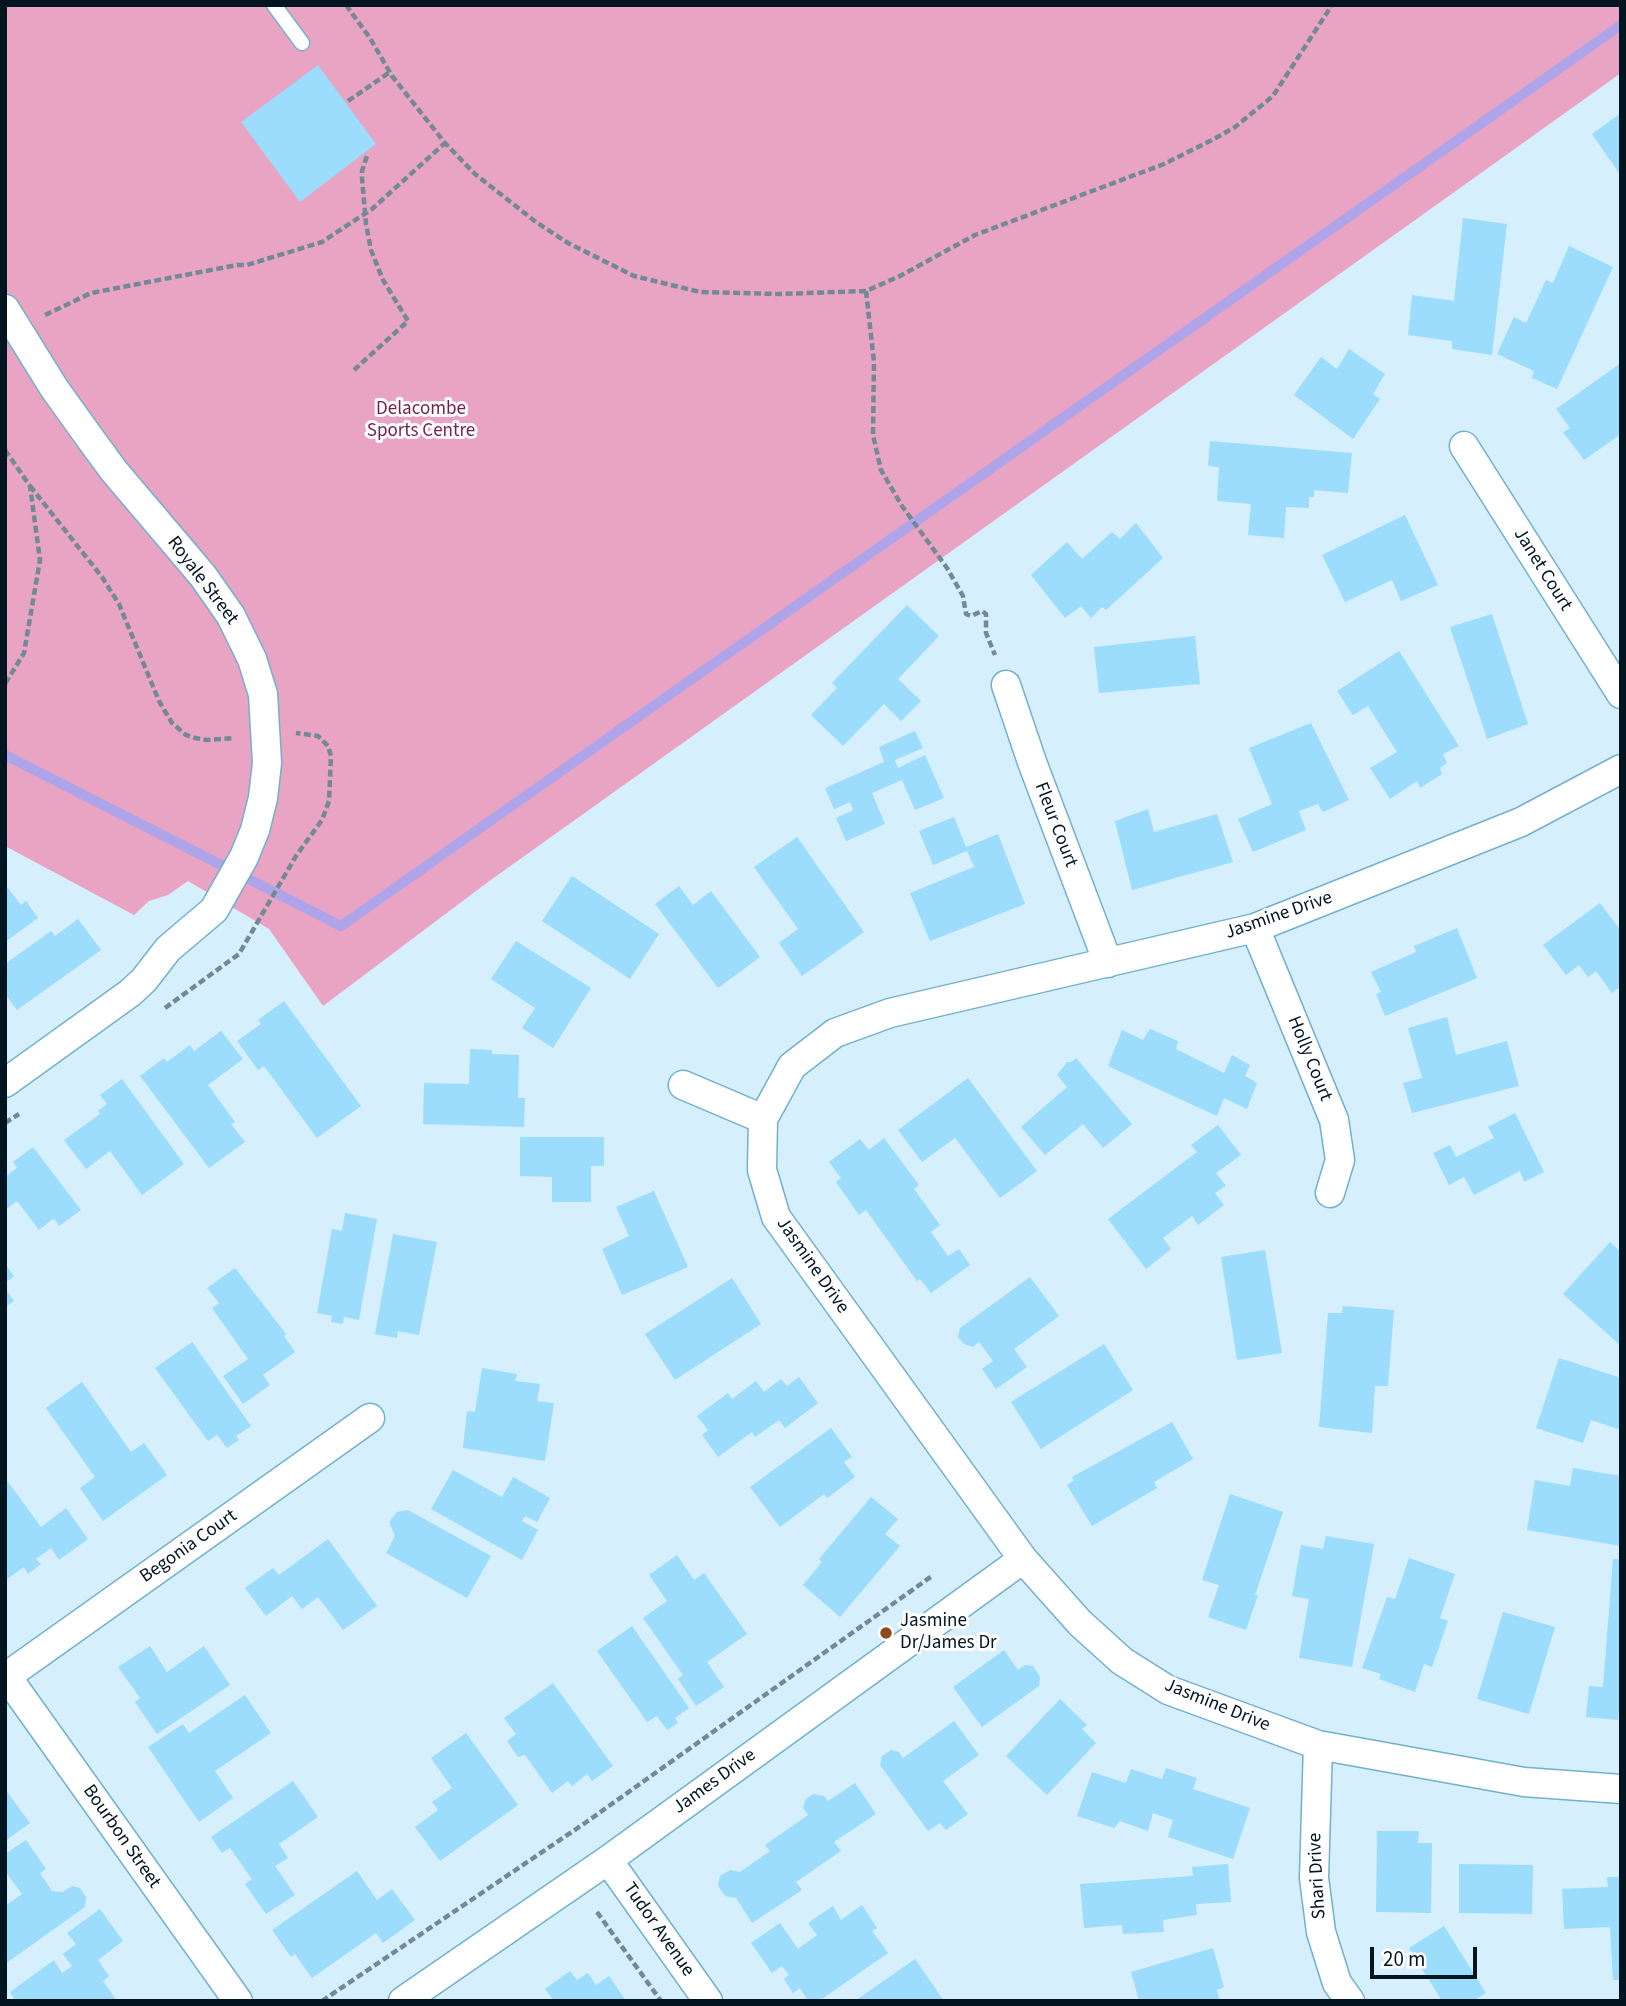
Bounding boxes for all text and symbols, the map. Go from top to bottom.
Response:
park label: Delacombe Sports Centre [367,399,475,443]
street label: Janet Court [1508,525,1576,615]
street label: Royale Street [161,532,243,630]
street label: Fleur Court [1028,779,1082,871]
street label: Jasmine Drive [1222,887,1336,945]
street label: Holly Court [1282,1013,1336,1105]
street label: Jasmine Drive [771,1214,853,1318]
street label: Begonia Court [136,1505,242,1589]
place label: Jasmine Dr/James Dr [900,1611,997,1655]
marker: Jasmine Dr/James Dr [878,1625,894,1641]
street label: Jasmine Drive [1161,1674,1273,1738]
street label: James Drive [669,1744,761,1820]
street label: Bourbon Street [77,1781,165,1893]
street label: Shari Drive [1304,1832,1332,1920]
street label: Tudor Avenue [617,1879,699,1981]
scale bar [1374,1932,1481,1976]
text: 20 m [1383,1944,1425,1974]

